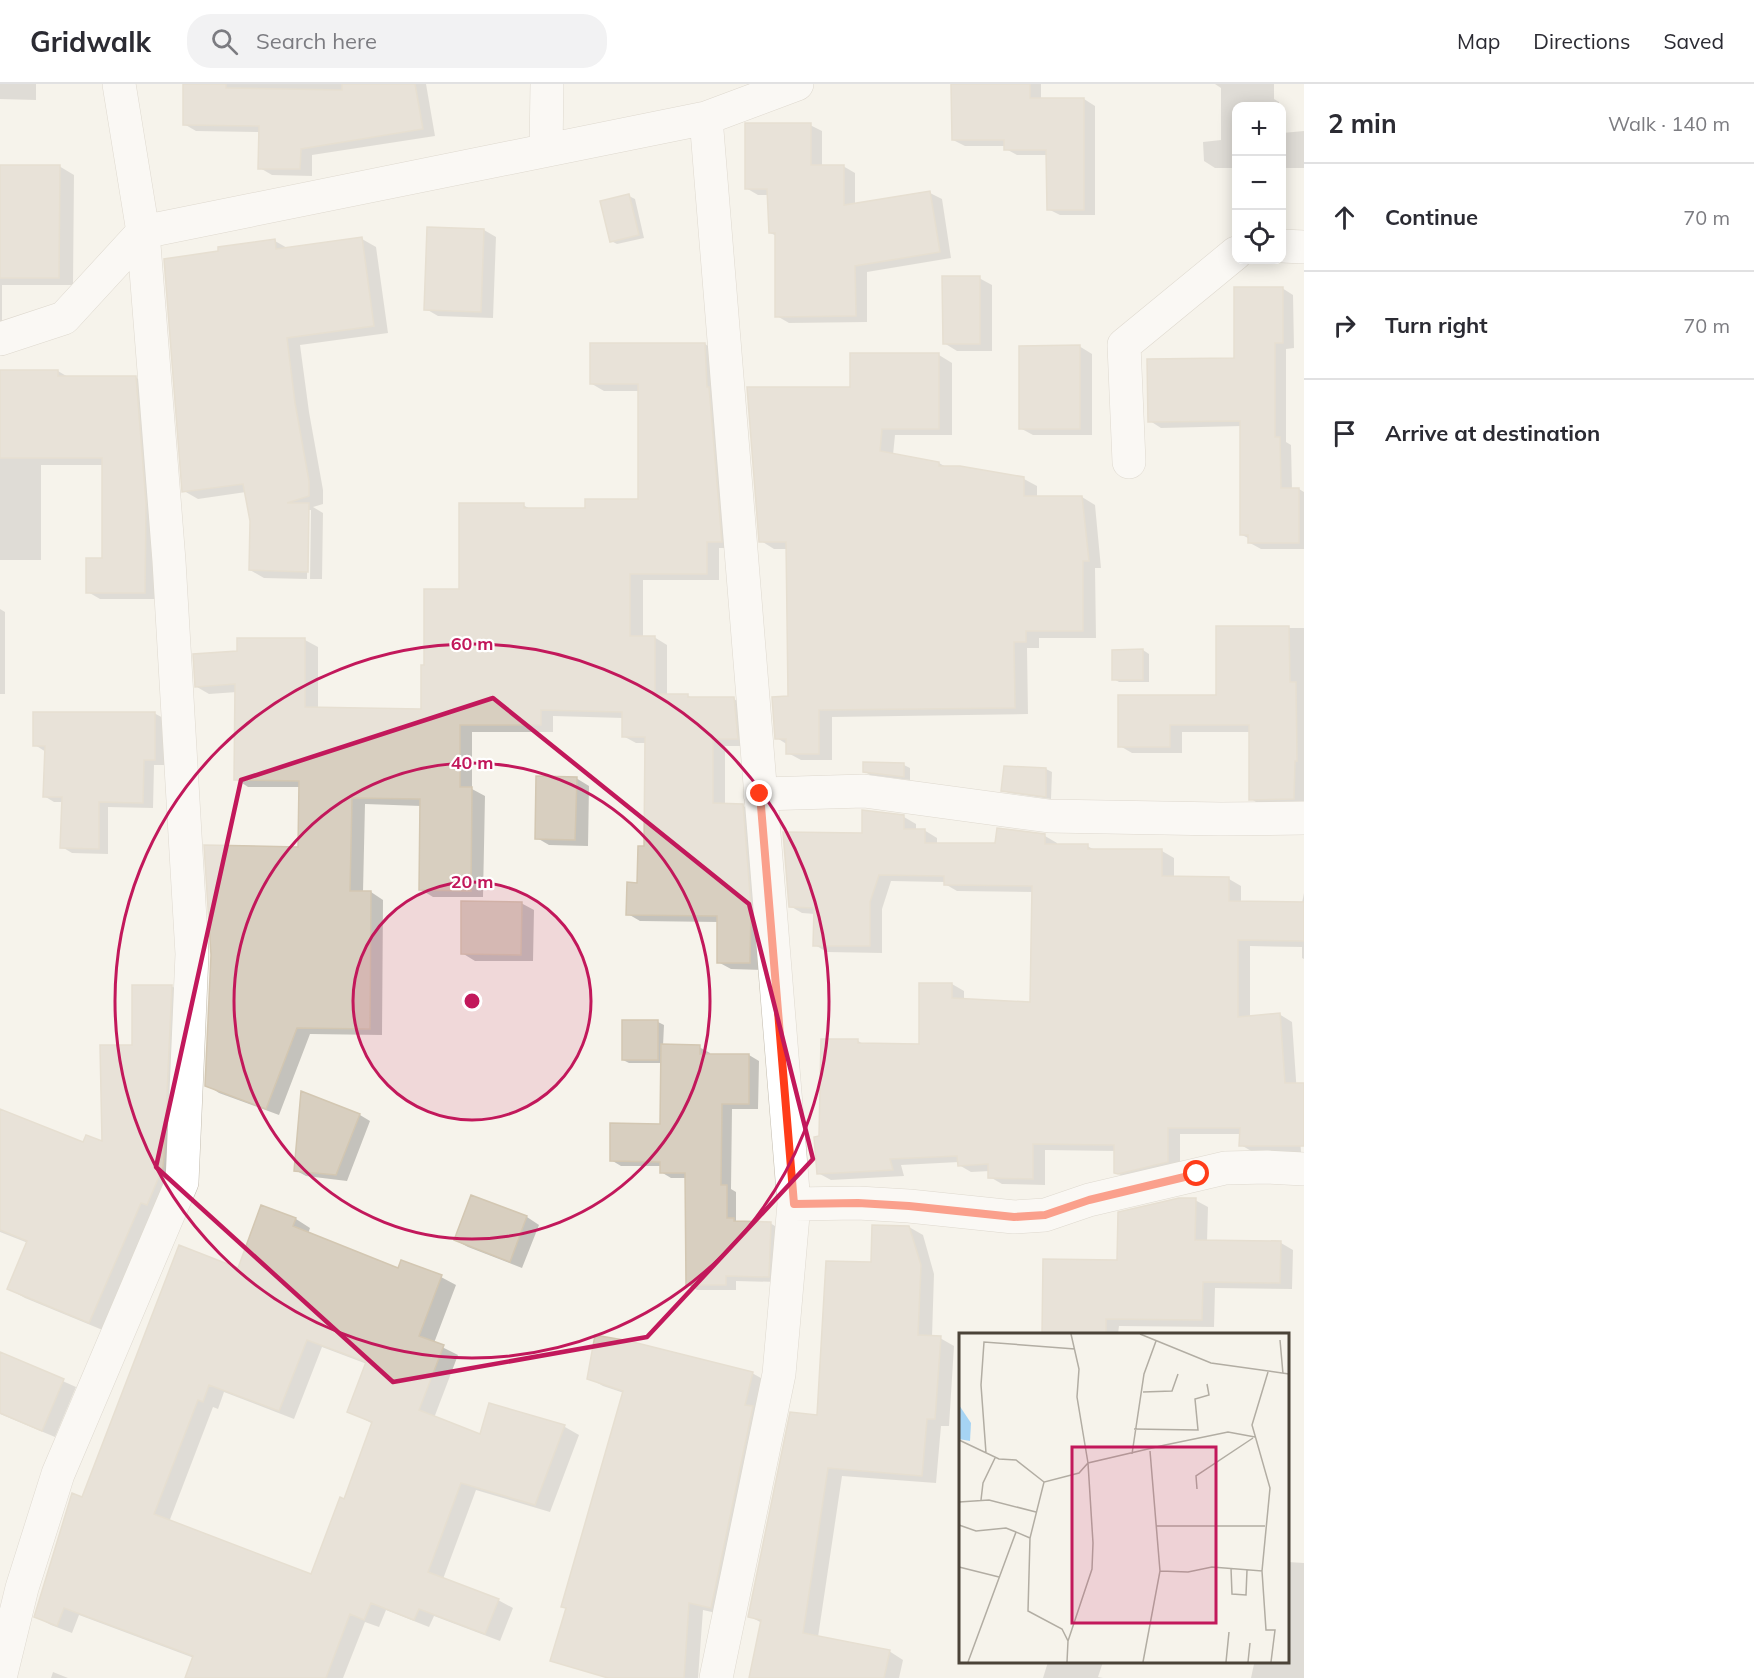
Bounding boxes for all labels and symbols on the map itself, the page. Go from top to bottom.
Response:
text: 60 m [451,632,493,655]
text: 40 m [451,751,493,774]
route end [746,780,772,806]
text: 20 m [451,870,493,893]
centre of rings [462,991,482,1011]
route start [1183,1160,1209,1186]
inset map [959,1333,1289,1663]

